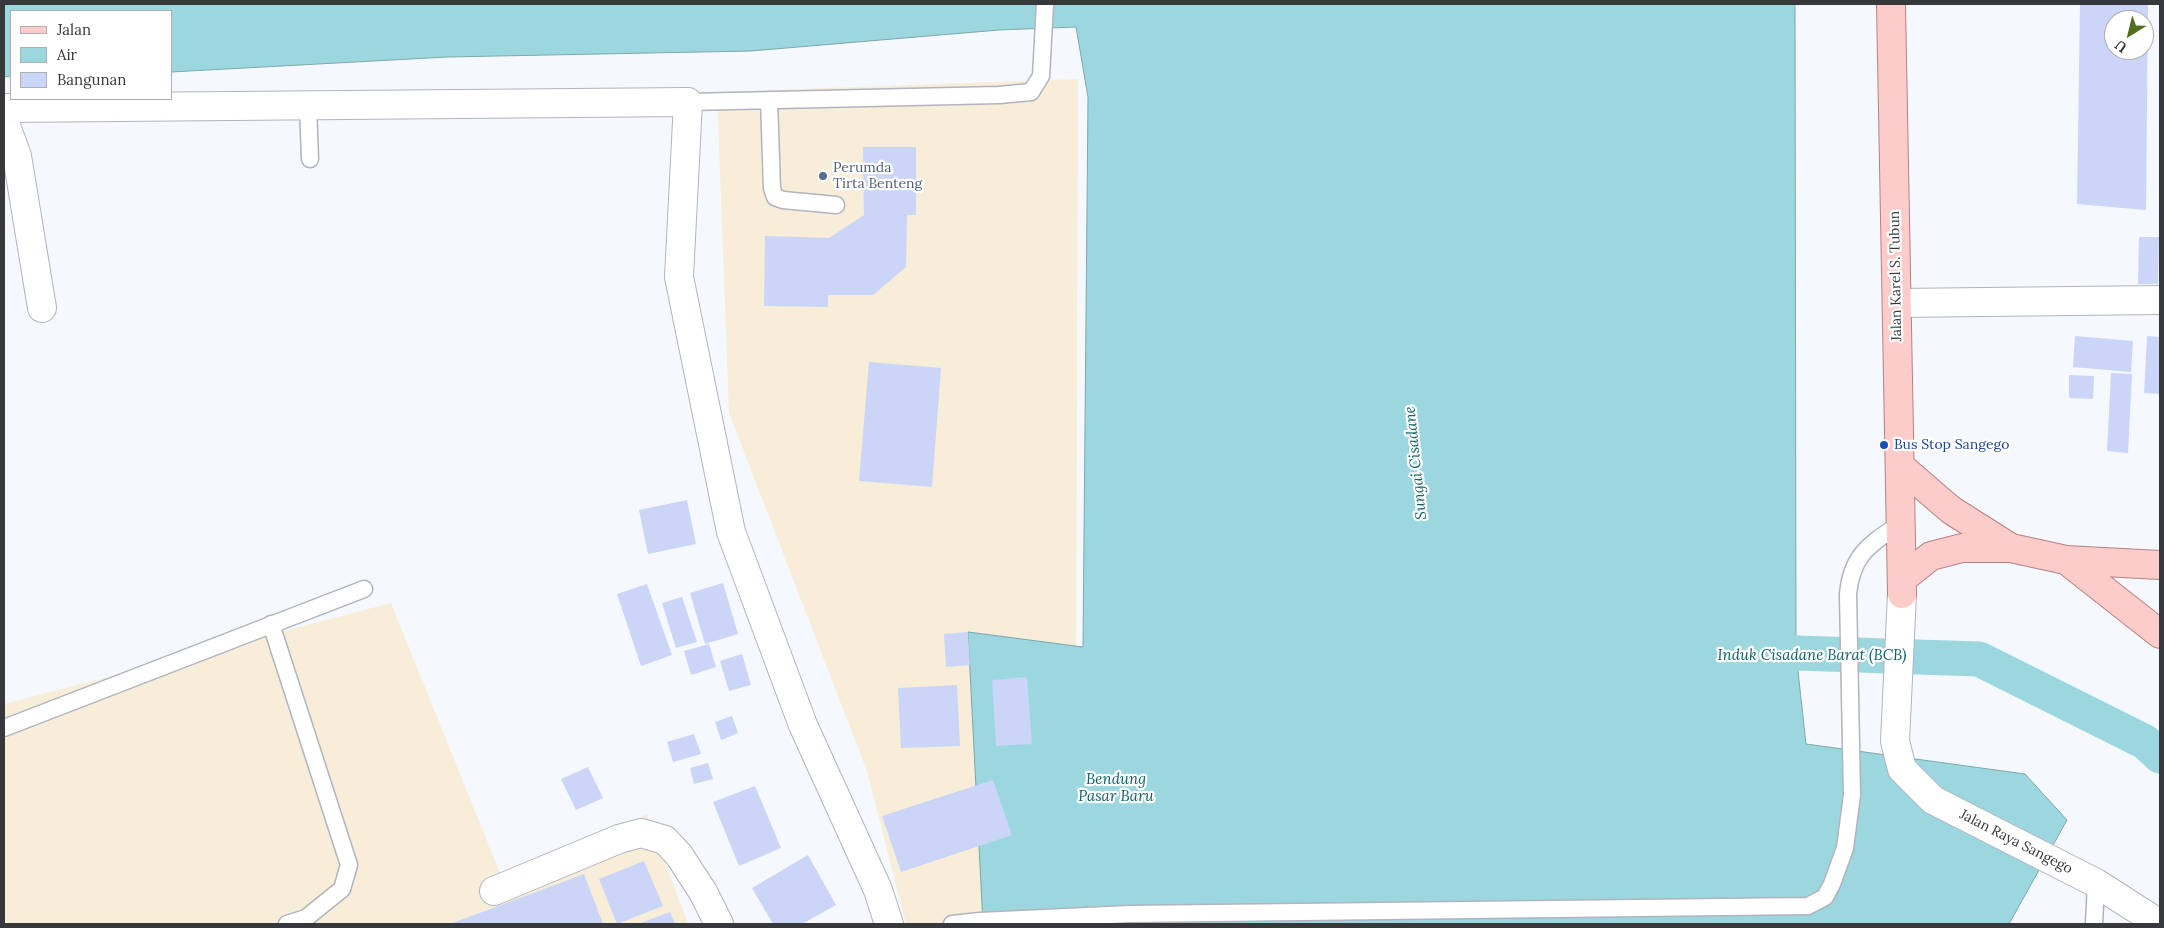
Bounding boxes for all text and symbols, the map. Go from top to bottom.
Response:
legend [10,10,172,100]
north arrow [2104,10,2154,60]
text: Jalan [57,20,91,39]
text: U [2111,36,2130,57]
text: Air [57,45,77,64]
text: Bangunan [57,70,126,89]
place label: Perumda Tirta Benteng [833,160,922,192]
marker: Perumda Tirta Benteng [817,170,829,182]
street label: Jalan Karel S. Tubun [1886,211,1906,341]
water label: Sungai Cisadane [1401,405,1431,521]
place label: Bus Stop Sangego [1894,437,2009,453]
marker: Bus Stop Sangego [1878,439,1890,451]
water label: Induk Cisadane Barat (BCB) [1718,647,1906,665]
water label: Bendung Pasar Baru [1078,771,1154,806]
street label: Jalan Raya Sangego [1957,806,2075,878]

